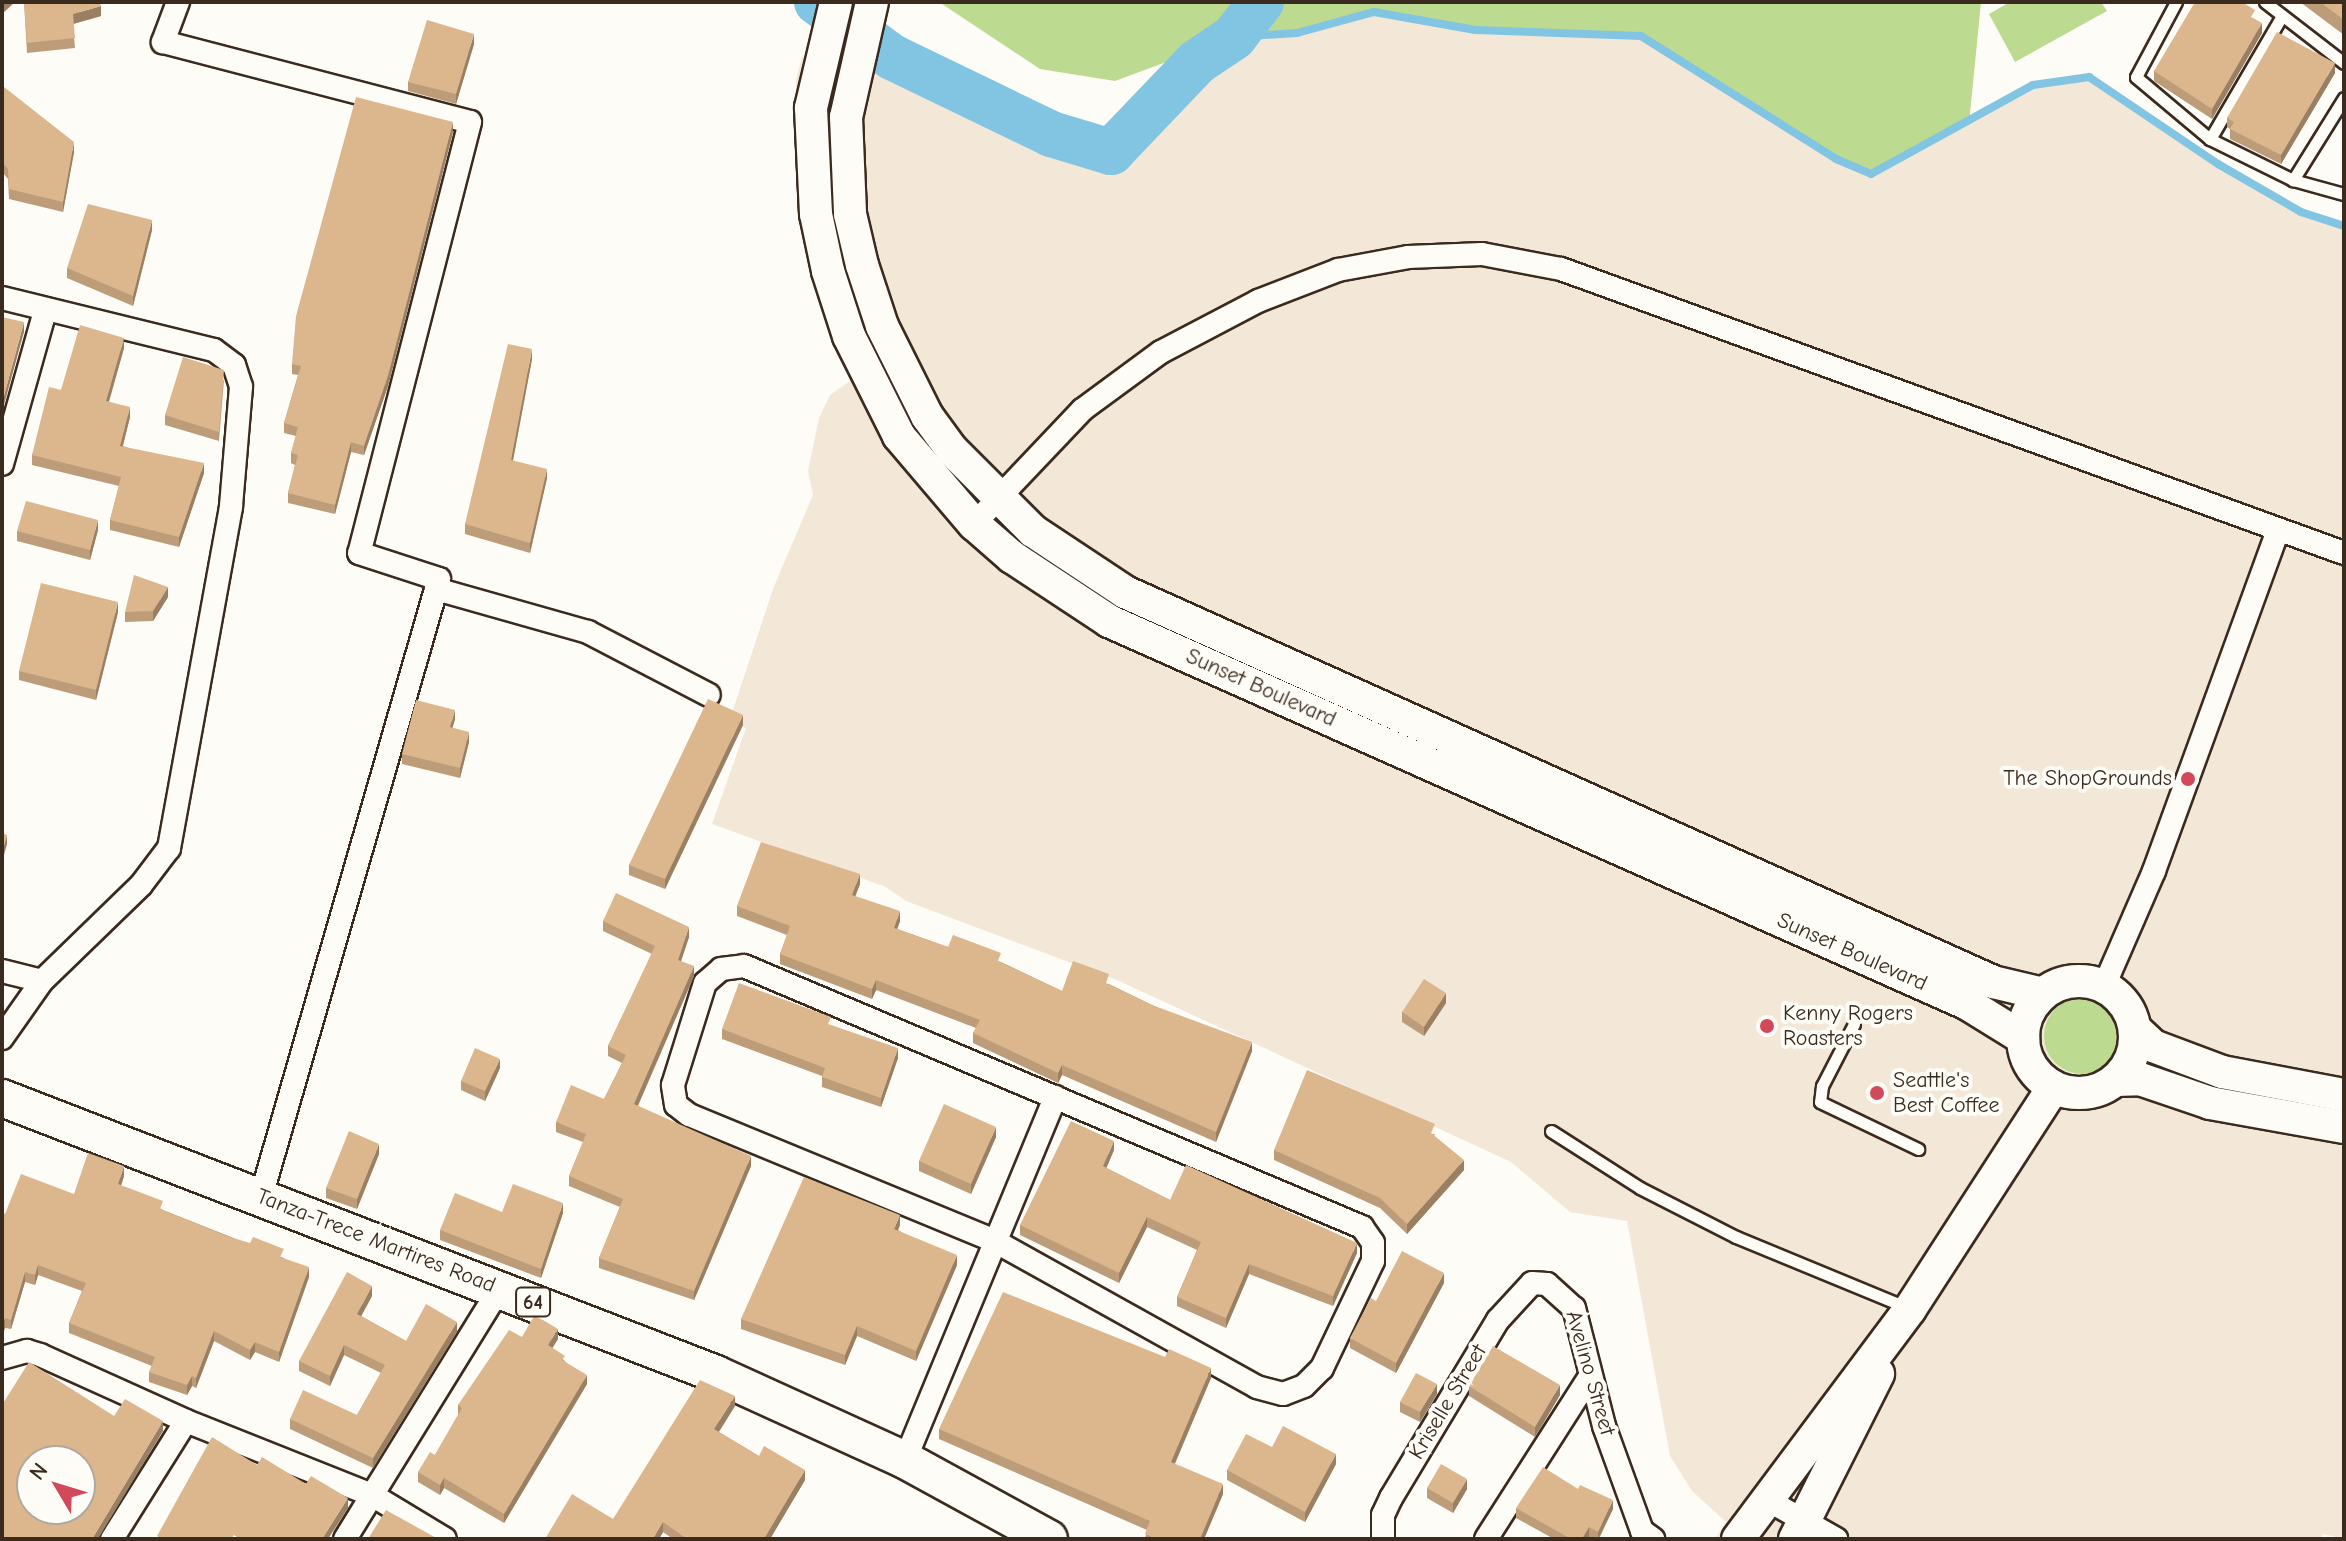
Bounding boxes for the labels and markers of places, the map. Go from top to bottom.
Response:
place label: The ShopGrounds [2003,766,2172,792]
marker: The ShopGrounds [2179,770,2197,788]
place label: Kenny Rogers Roasters [1783,1000,1913,1052]
marker: Kenny Rogers Roasters [1758,1017,1776,1035]
place label: Seattle's Best Coffee [1893,1067,1999,1118]
marker: Seattle's Best Coffee [1868,1084,1886,1102]

